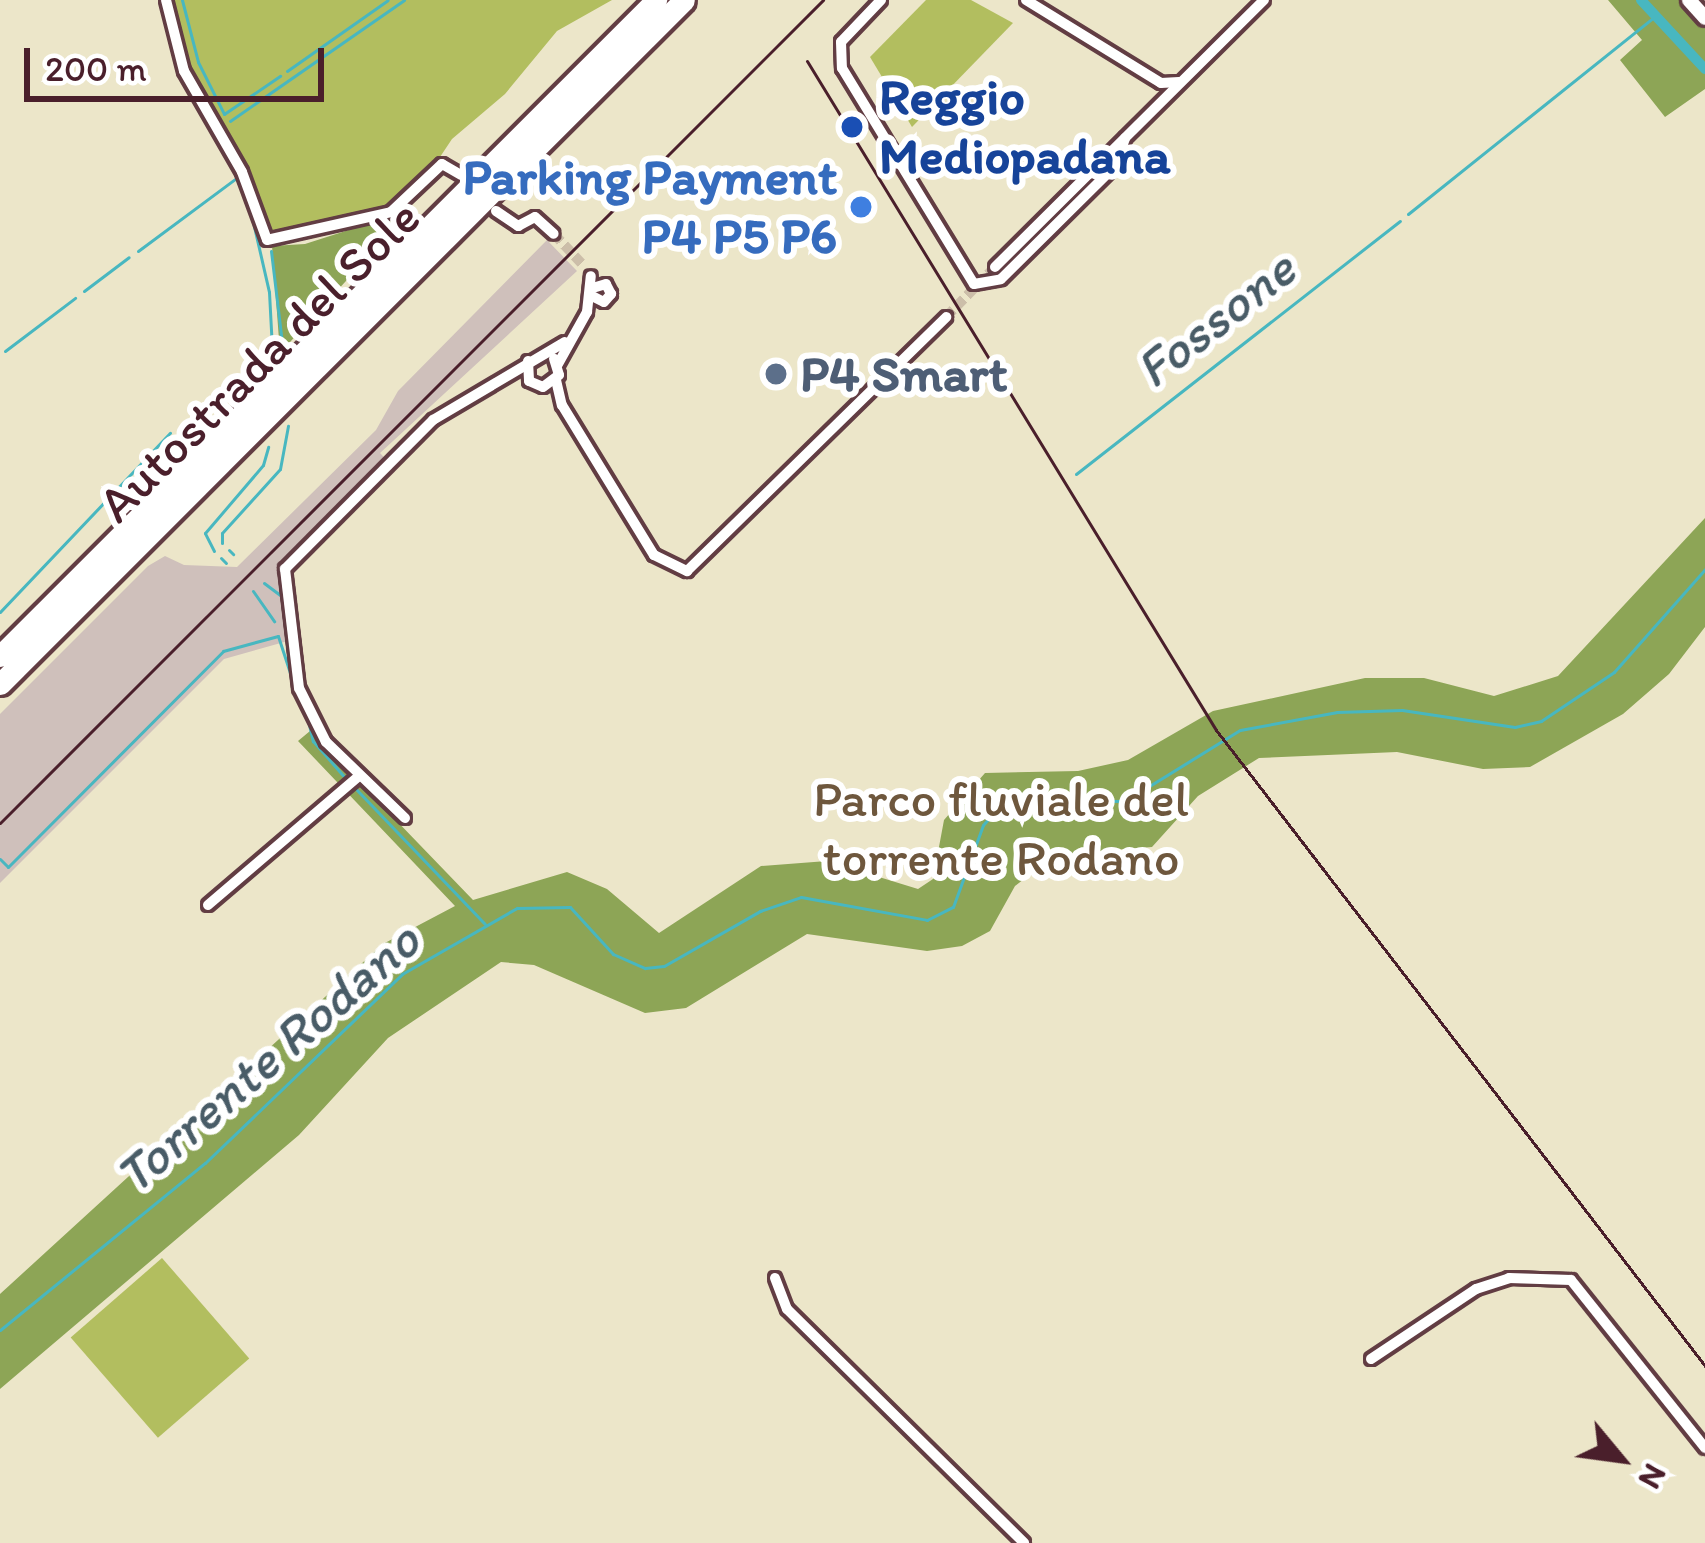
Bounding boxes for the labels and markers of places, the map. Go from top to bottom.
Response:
place label: Reggio Mediopadana [879,67,1170,187]
marker: Reggio Mediopadana [836,111,868,143]
place label: Parking Payment P4 P5 P6 [466,147,837,267]
marker: Parking Payment P4 P5 P6 [848,194,874,220]
place label: P4 Smart [800,343,1008,405]
marker: P4 Smart [763,361,789,387]

